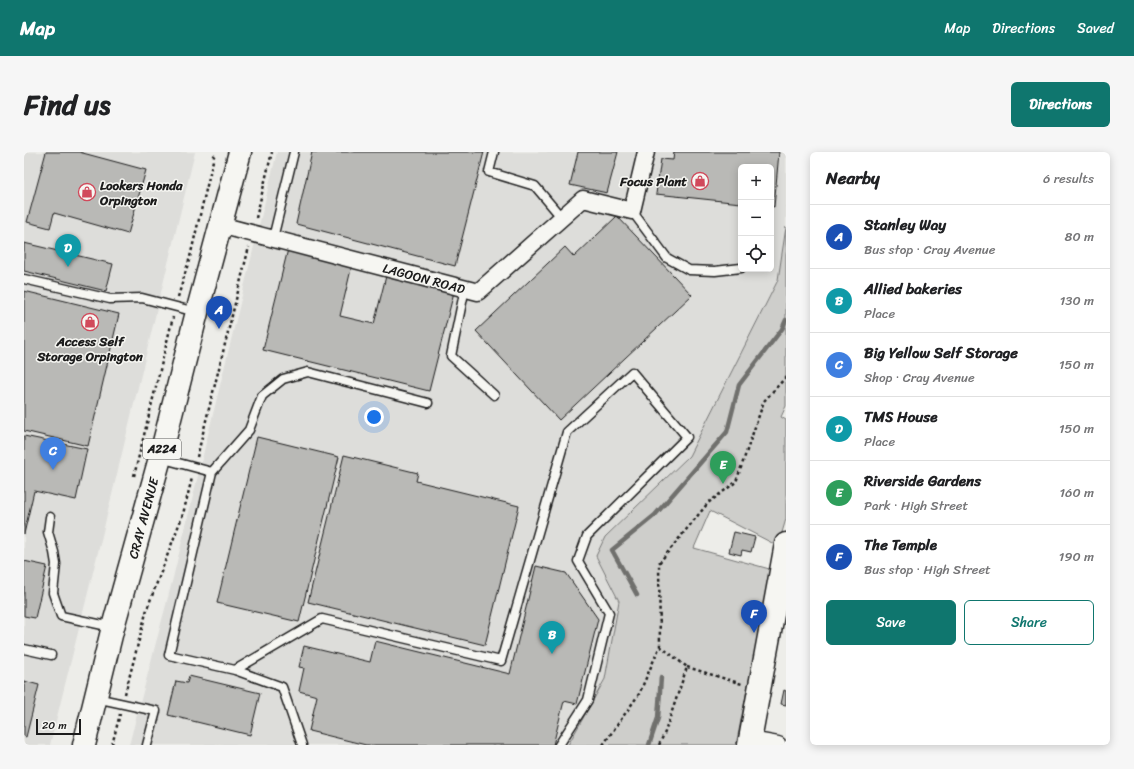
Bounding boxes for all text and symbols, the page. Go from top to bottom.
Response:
text: Map [20,12,55,45]
text: Map [944,16,970,41]
text: Directions [992,16,1055,41]
text: Saved [1077,16,1114,41]
text: Find us [24,80,111,129]
button: Directions [1011,82,1110,127]
text: Nearby [826,163,880,193]
map controls [738,164,774,272]
button: + [738,164,774,200]
text: 6 results [1043,167,1094,190]
place label: Focus Plant [619,170,687,193]
shop icon: Focus Plant [690,171,710,191]
place label: Lookers Honda Orpington [99,174,183,212]
shop icon: Lookers Honda Orpington [77,182,97,202]
button: − [738,200,774,236]
text: Stanley Way [864,212,946,238]
text: A [835,225,843,248]
text: 80 m [1065,225,1094,248]
pin: D [55,234,81,267]
button: locate [738,236,774,272]
text: Bus stop · Cray Avenue [864,238,995,261]
street label: LAGOON ROAD [380,256,468,301]
text: Allied bakeries [864,276,962,302]
text: B [835,289,843,312]
text: 130 m [1060,289,1094,312]
pin: A [206,296,232,329]
text: Place [864,302,895,325]
shop icon: Access Self Storage Orpington [80,312,100,332]
place label: Access Self Storage Orpington [36,330,144,368]
text: Big Yellow Self Storage [864,340,1018,366]
text: C [835,353,843,376]
text: 150 m [1059,353,1094,376]
text: Shop · Cray Avenue [864,366,975,389]
text: TMS House [864,404,938,430]
your location [364,407,384,427]
text: D [835,417,843,440]
text: 150 m [1059,417,1094,440]
text: Place [864,430,895,453]
pin: C [40,437,66,470]
road number: A224 [143,439,181,459]
pin: E [710,451,736,484]
text: Riverside Gardens [864,468,981,494]
street label: CRAY AVENUE [122,474,166,561]
text: E [835,481,843,504]
text: 160 m [1059,481,1094,504]
text: Park · High Street [864,494,968,517]
text: The Temple [864,532,937,558]
text: F [835,545,843,568]
text: 190 m [1059,545,1094,568]
text: Bus stop · High Street [864,558,991,581]
pin: F [741,600,767,633]
button: Save [826,600,956,645]
button: Share [964,600,1094,645]
pin: B [539,621,565,654]
text: 20 m [42,716,67,735]
scale bar [36,717,81,736]

